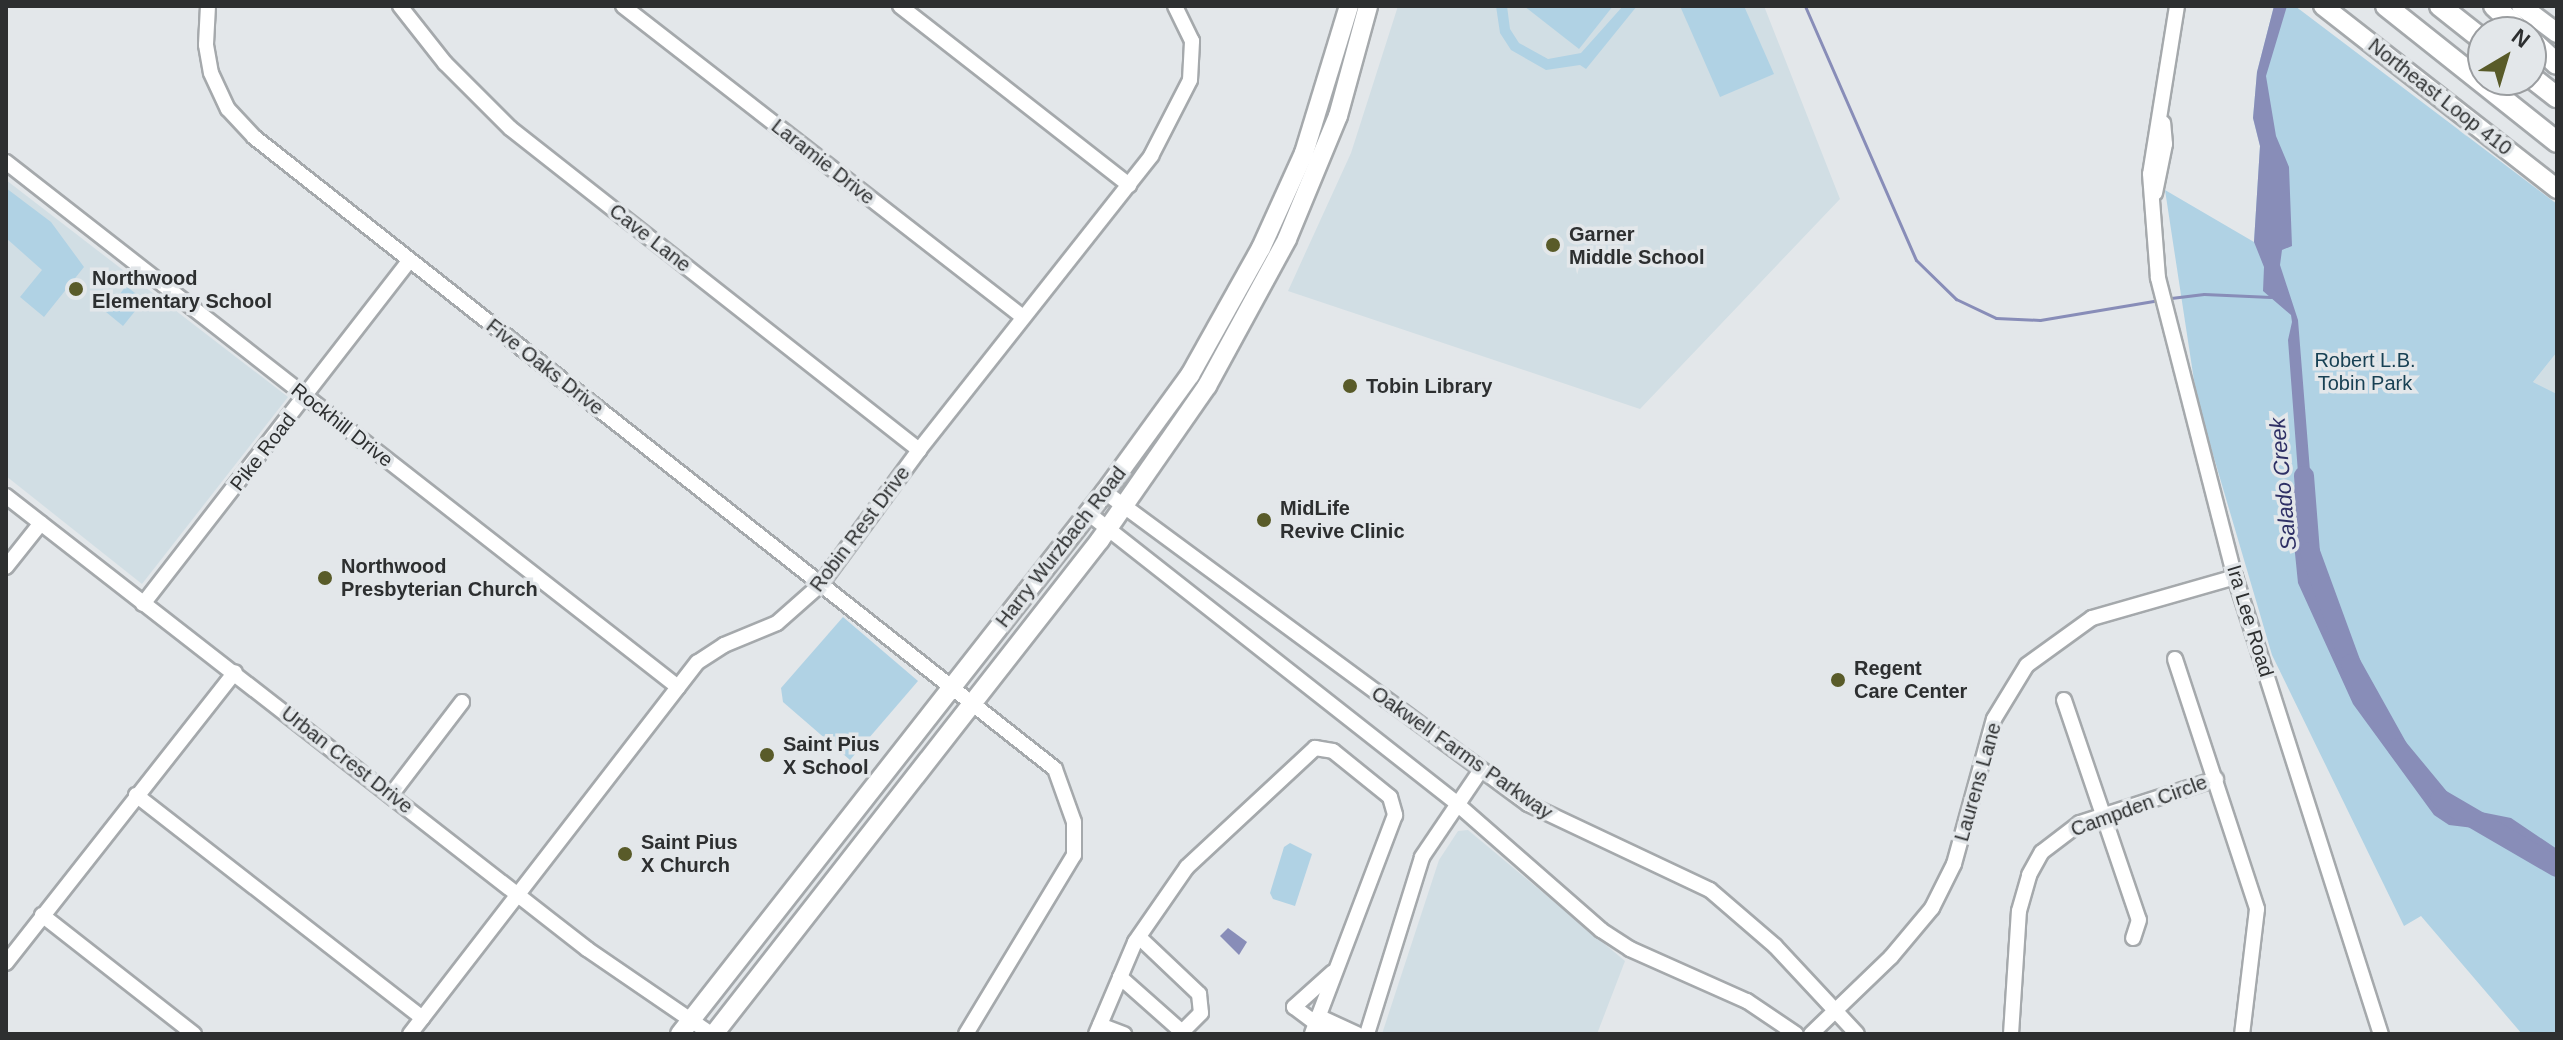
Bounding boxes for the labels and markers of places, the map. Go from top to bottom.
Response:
place label: Garner Middle School [1569,222,1705,269]
marker: Garner Middle School [1544,236,1562,254]
place label: Northwood Elementary School [92,266,272,313]
marker: Northwood Elementary School [67,280,85,298]
place label: Tobin Library [1366,374,1492,398]
marker: Tobin Library [1341,377,1359,395]
place label: MidLife Revive Clinic [1280,496,1405,543]
marker: MidLife Revive Clinic [1255,511,1273,529]
place label: Northwood Presbyterian Church [341,554,538,601]
marker: Northwood Presbyterian Church [316,569,334,587]
place label: Regent Care Center [1854,656,1967,703]
marker: Regent Care Center [1829,671,1847,689]
place label: Saint Pius X School [783,732,880,779]
marker: Saint Pius X School [758,746,776,764]
place label: Saint Pius X Church [641,830,738,877]
marker: Saint Pius X Church [616,845,634,863]

